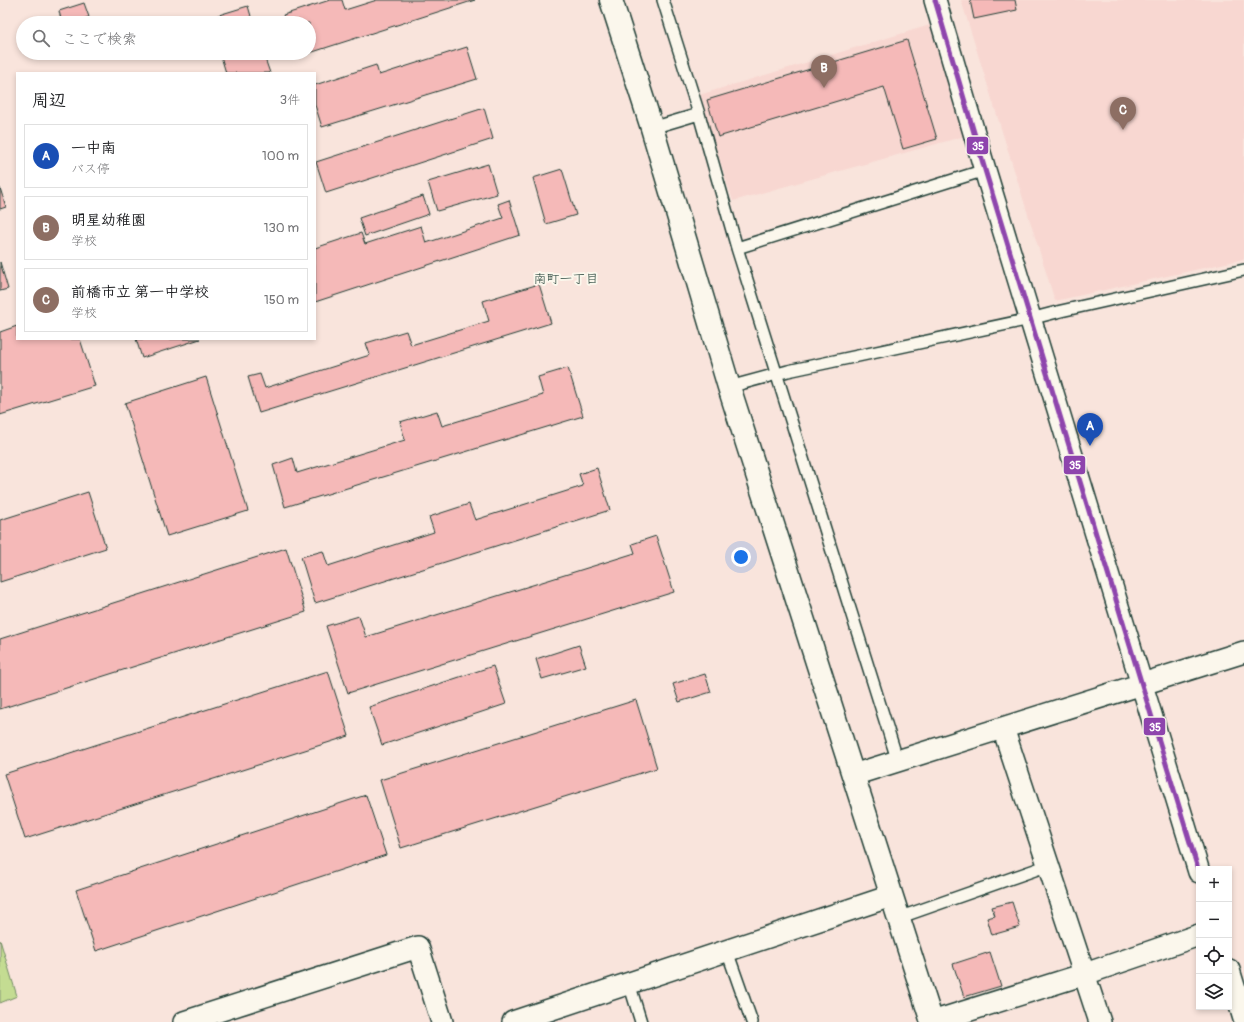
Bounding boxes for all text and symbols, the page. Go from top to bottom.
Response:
search box [16,16,316,60]
icon: search [30,27,52,49]
text: ここで検索 [62,30,137,49]
pin: B [811,55,837,88]
text: 周辺 [32,90,66,111]
text: 3件 [280,92,300,108]
pin: C [1110,97,1136,130]
line badge: 35 [966,136,989,155]
text: 一中南 [71,139,116,158]
text: 35 [972,140,984,153]
text: A [42,148,50,164]
text: 100 m [262,148,299,164]
text: バス停 [71,161,110,177]
text: 明星幼稚園 [71,211,146,230]
text: B [42,220,50,236]
text: 130 m [263,220,299,236]
text: 学校 [71,233,97,249]
district label: 南町一丁目 [533,271,599,287]
text: 前橋市立 第一中学校 [71,283,209,302]
text: C [42,292,50,308]
text: 150 m [264,292,299,308]
text: 学校 [71,305,97,321]
pin: A [1077,413,1103,446]
line badge: 35 [1063,455,1086,475]
text: 35 [1069,459,1081,472]
your location [731,547,751,567]
line badge: 35 [1143,717,1166,736]
text: 35 [1149,721,1161,734]
map controls [1196,866,1232,1010]
button: + [1196,866,1232,902]
button: − [1196,902,1232,938]
button: locate [1196,938,1232,974]
button: layers [1196,974,1232,1010]

